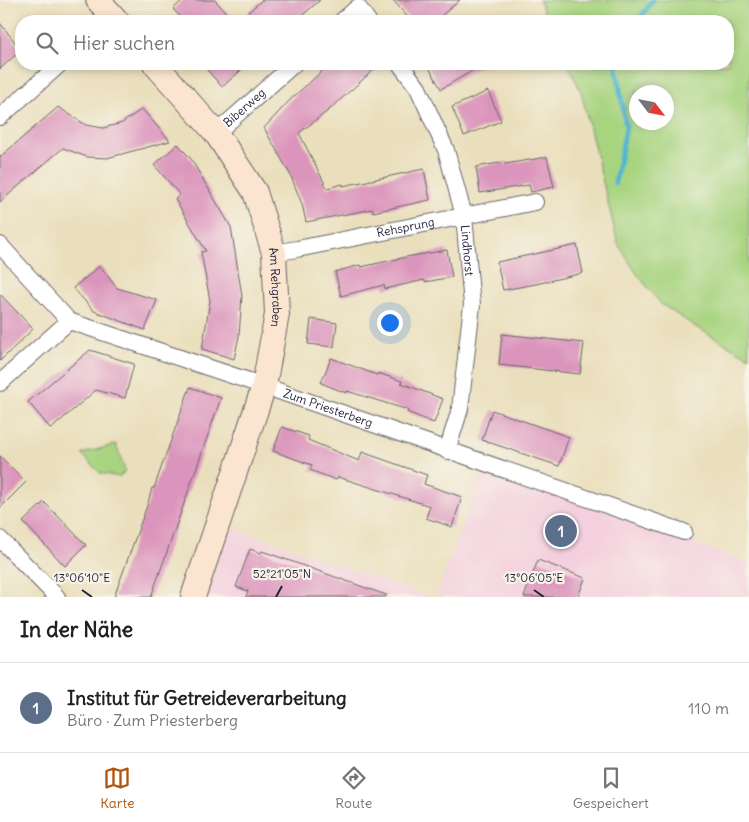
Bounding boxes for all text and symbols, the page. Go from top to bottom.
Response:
search box [15,15,734,70]
icon: search [33,29,61,57]
text: Hier suchen [73,31,175,55]
street label: Biberweg [220,85,268,130]
north arrow [629,85,674,130]
street label: Rehsprung [375,214,436,240]
street label: Lindhorst [458,224,477,277]
street label: Am Rehgraben [266,245,285,329]
your location [377,310,403,336]
street label: Zum Priesterberg [282,385,375,430]
pin: 1 [545,512,577,550]
text: 52°21'05"N [253,566,311,581]
text: 13°06'10"E [54,570,110,585]
text: 13°06'05"E [505,570,563,585]
text: In der Nähe [20,616,133,643]
text: Institut für Getreideverarbeitung [67,686,347,710]
text: 1 [33,698,39,718]
text: 110 m [688,698,729,718]
text: Büro · Zum Priesterberg [67,710,238,730]
tab: Karte [100,764,135,812]
tab: Route [335,764,372,812]
tab: Gespeichert [573,764,649,812]

